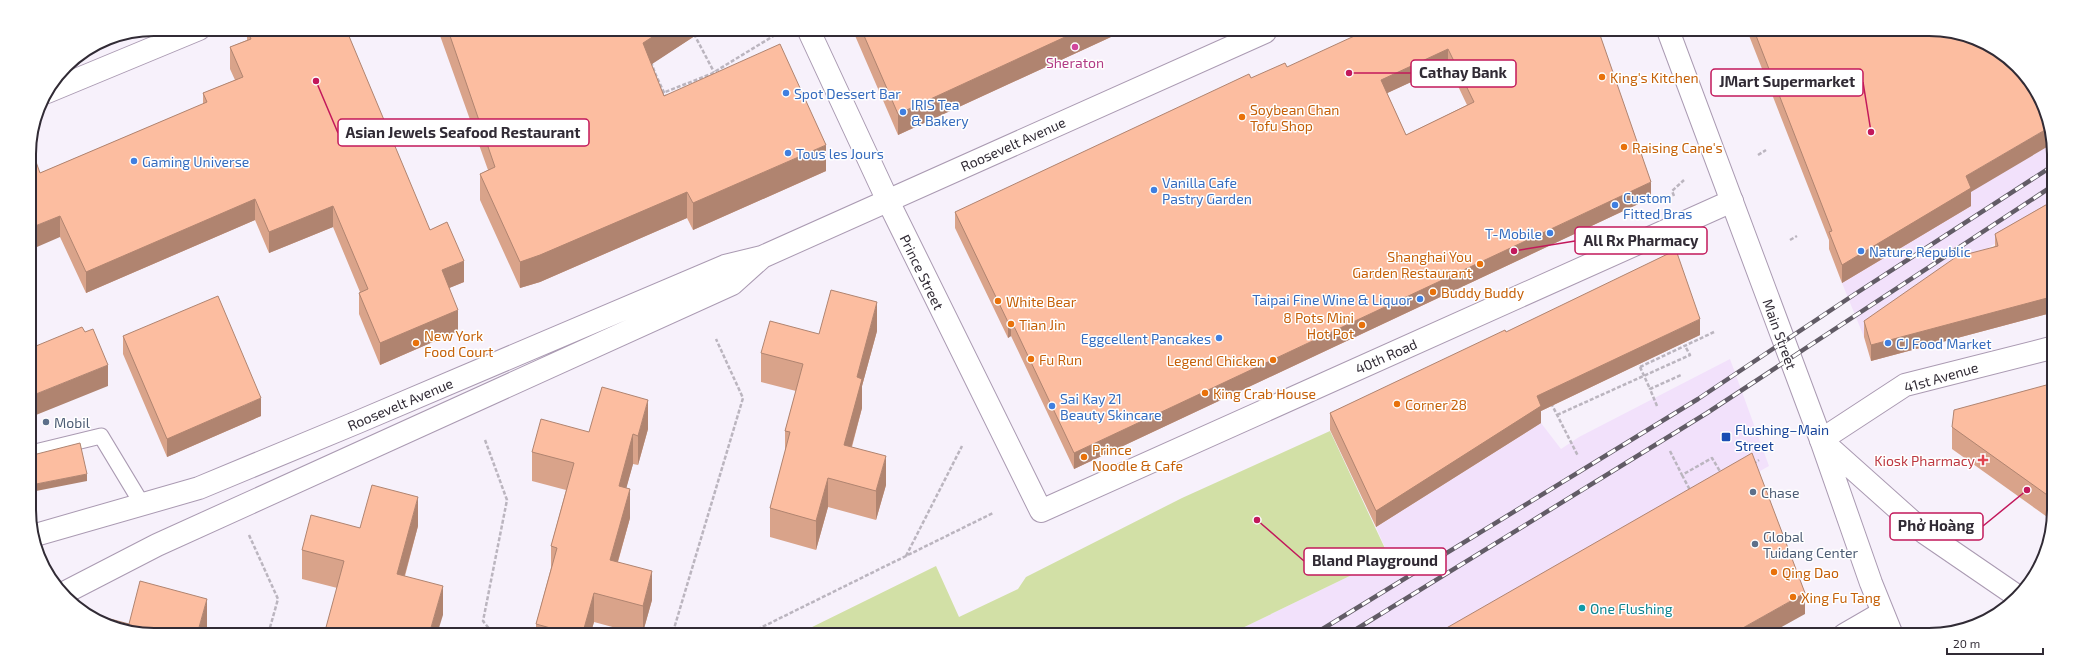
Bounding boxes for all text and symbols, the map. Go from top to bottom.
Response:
marker: Sheraton [1070,42,1080,52]
place label: Sheraton [1046,54,1104,71]
callout: Cathay Bank [1411,60,1516,87]
text: Cathay Bank [1419,63,1508,82]
place label: King's Kitchen [1610,69,1699,86]
callout: JMart Supermarket [1711,69,1863,96]
marker: King's Kitchen [1597,72,1607,82]
text: JMart Supermarket [1719,72,1855,90]
place label: Spot Dessert Bar [794,85,901,102]
marker: Spot Dessert Bar [781,88,791,98]
place label: IRIS Tea & Bakery [911,96,969,129]
place label: Soybean Chan Tofu Shop [1250,101,1340,134]
marker: IRIS Tea & Bakery [898,107,908,117]
marker: Soybean Chan Tofu Shop [1237,112,1247,122]
street label: Roosevelt Avenue [958,113,1068,175]
callout: Asian Jewels Seafood Restaurant [338,119,589,146]
text: Asian Jewels Seafood Restaurant [345,123,581,141]
place label: Raising Cane's [1632,139,1723,156]
marker: Raising Cane's [1619,142,1629,152]
place label: Tous les Jours [796,145,884,162]
marker: Tous les Jours [783,148,793,158]
place label: Gaming Universe [142,153,249,170]
marker: Gaming Universe [129,156,139,166]
place label: Vanilla Cafe Pastry Garden [1162,174,1252,207]
marker: Vanilla Cafe Pastry Garden [1149,185,1159,195]
place label: Custom Fitted Bras [1623,189,1692,222]
marker: Custom Fitted Bras [1610,200,1620,210]
place label: T-Mobile [1485,225,1542,242]
callout: All Rx Pharmacy [1575,227,1707,254]
marker: T-Mobile [1545,228,1555,238]
text: All Rx Pharmacy [1583,231,1699,250]
street label: Prince Street [896,232,948,312]
place label: Nature Republic [1869,243,1971,260]
marker: Nature Republic [1856,246,1866,256]
place label: Shanghai You Garden Restaurant [1352,248,1472,281]
marker: Shanghai You Garden Restaurant [1475,259,1485,269]
place label: Buddy Buddy [1441,284,1525,301]
marker: Buddy Buddy [1428,287,1438,297]
place label: Taipai Fine Wine & Liquor [1252,291,1412,308]
place label: White Bear [1006,293,1077,310]
marker: Taipai Fine Wine & Liquor [1415,294,1425,304]
marker: White Bear [993,296,1003,306]
street label: Main Street [1759,297,1801,371]
place label: 8 Pots Mini Hot Pot [1283,309,1354,342]
place label: Tian Jin [1019,316,1066,333]
marker: Tian Jin [1006,319,1016,329]
marker: 8 Pots Mini Hot Pot [1357,320,1367,330]
place label: New York Food Court [424,327,493,360]
place label: Eggcellent Pancakes [1081,330,1211,347]
marker: Eggcellent Pancakes [1214,333,1224,343]
street label: 40th Road [1352,335,1420,377]
place label: CJ Food Market [1896,335,1992,352]
marker: New York Food Court [411,338,421,348]
marker: CJ Food Market [1883,338,1893,348]
place label: Fu Run [1039,351,1082,368]
place label: Legend Chicken [1167,352,1265,369]
marker: Fu Run [1026,354,1036,364]
marker: Legend Chicken [1268,355,1278,365]
street label: 41st Avenue [1902,358,1980,396]
street label: Roosevelt Avenue [345,374,455,434]
place label: King Crab House [1213,385,1316,402]
marker: King Crab House [1200,388,1210,398]
place label: Sai Kay 21 Beauty Skincare [1060,390,1162,423]
place label: Corner 28 [1405,396,1467,413]
marker: Corner 28 [1392,399,1402,409]
marker: Sai Kay 21 Beauty Skincare [1047,401,1057,411]
place label: Mobil [54,414,91,431]
marker: Mobil [41,417,51,427]
place label: Flushing–Main Street [1735,421,1829,454]
marker: Flushing–Main Street [1720,431,1732,443]
place label: Prince Noodle & Cafe [1092,441,1183,474]
marker: Prince Noodle & Cafe [1079,452,1089,462]
place label: Kiosk Pharmacy [1874,452,1976,469]
marker: Kiosk Pharmacy [1978,455,1988,465]
place label: Chase [1761,484,1799,501]
marker: Chase [1748,487,1758,497]
callout: Phở Hoàng [1890,513,1983,540]
text: Phở Hoàng [1898,516,1974,534]
place label: Global Tuidang Center [1763,528,1859,561]
marker: Global Tuidang Center [1750,539,1760,549]
callout: Bland Playground [1304,548,1446,575]
text: Bland Playground [1312,551,1438,570]
place label: Qing Dao [1782,564,1839,581]
marker: Qing Dao [1769,567,1779,577]
place label: Xing Fu Tang [1801,589,1881,606]
marker: Xing Fu Tang [1788,592,1798,602]
place label: One Flushing [1590,600,1673,617]
marker: One Flushing [1577,603,1587,613]
scale bar [1947,630,2043,656]
text: 20 m [1953,636,1980,650]

